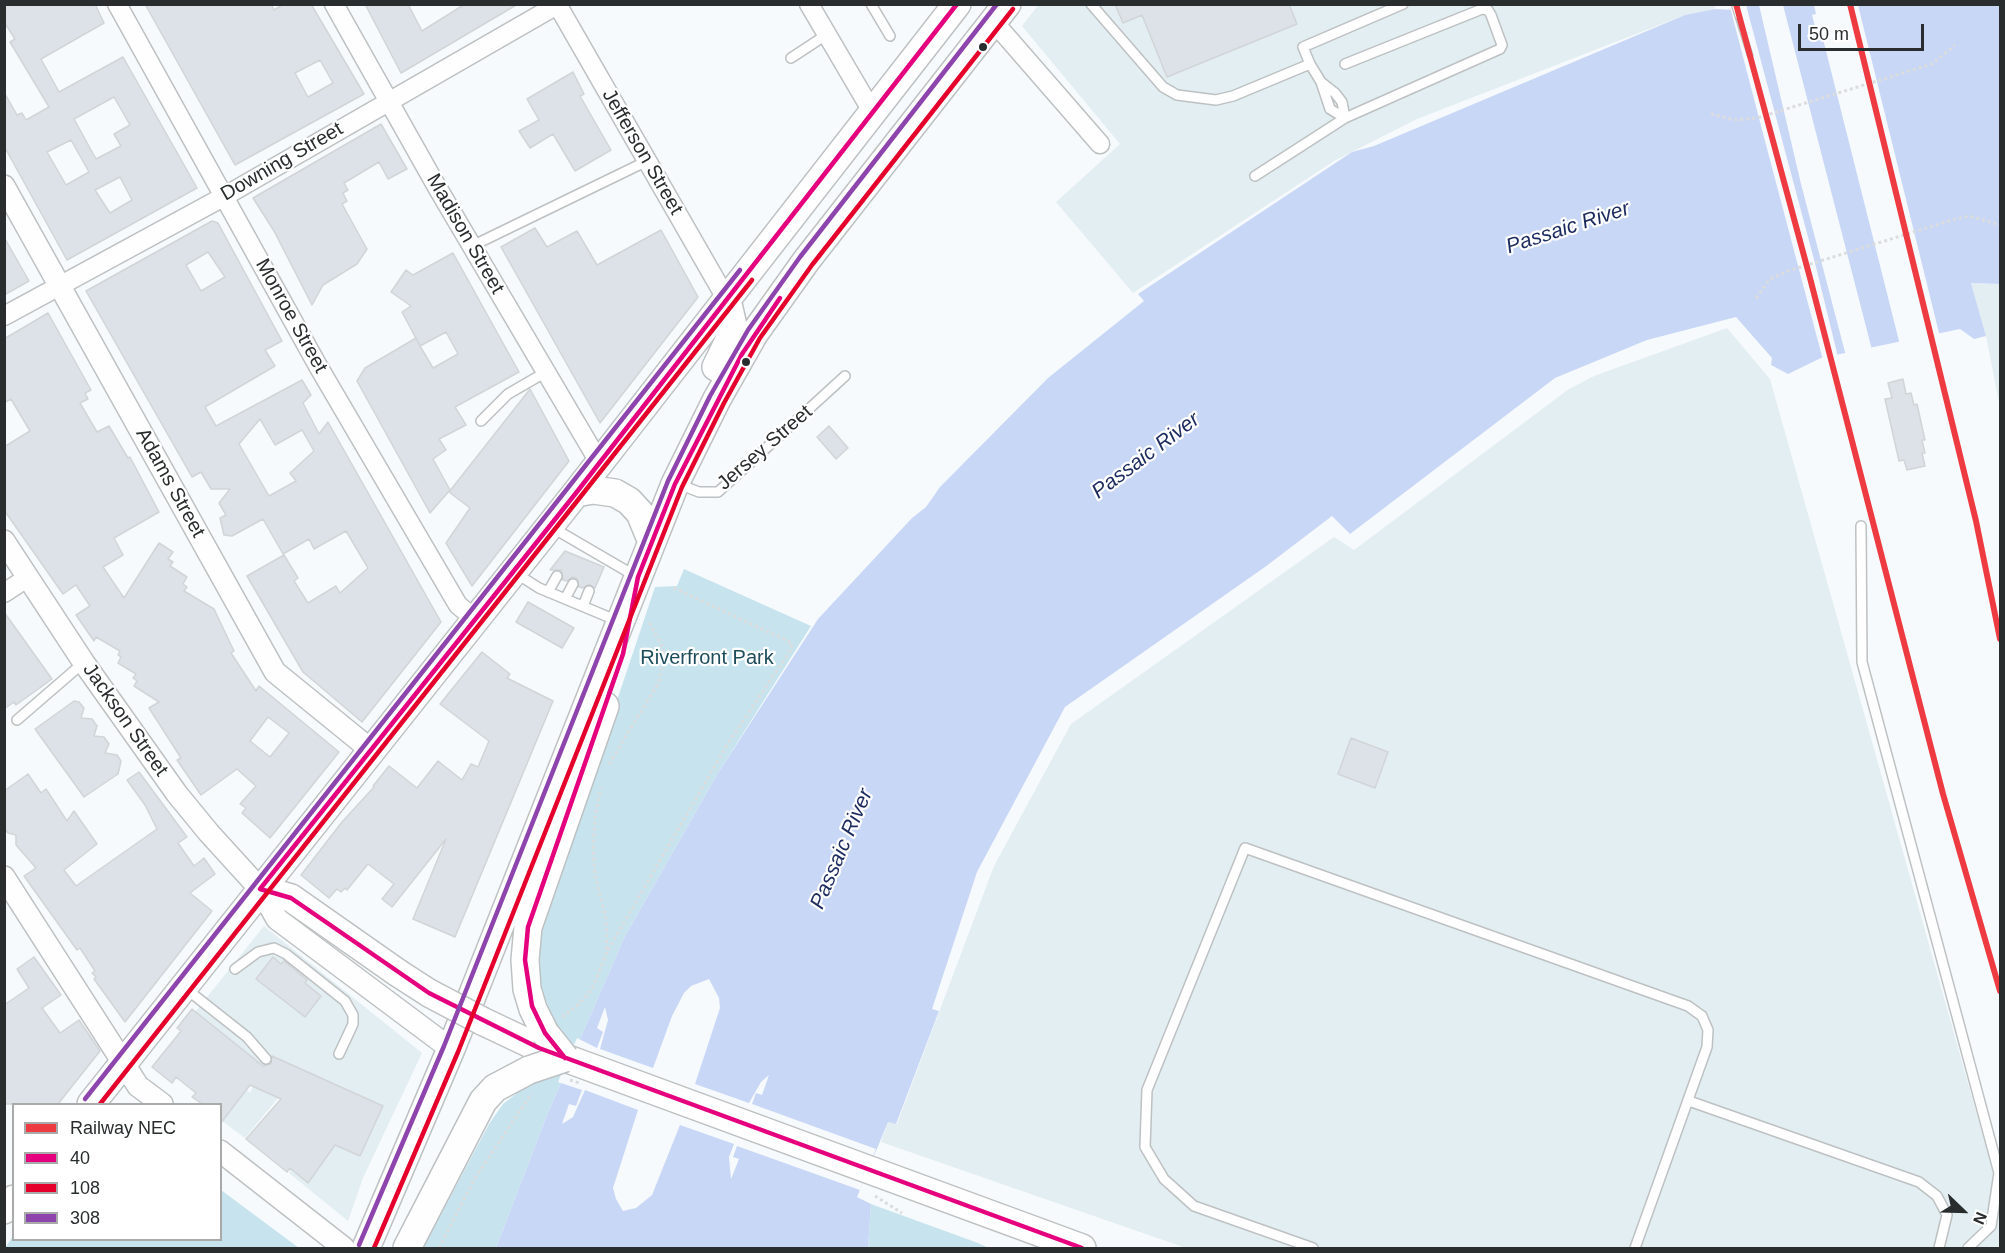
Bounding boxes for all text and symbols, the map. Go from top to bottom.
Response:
scale bar [1801,12,1927,50]
text: 50 m [1809,24,1849,44]
unlabelled marker [977,41,989,53]
street label: Jefferson Street [596,85,688,219]
street label: Downing Street [217,117,347,207]
street label: Madison Street [421,170,509,298]
water label: Passaic River [1503,196,1633,260]
street label: Monroe Street [250,255,332,377]
unlabelled marker [740,356,752,368]
street label: Jersey Street [713,400,817,496]
water label: Passaic River [1087,407,1205,505]
street label: Adams Street [130,424,210,542]
park label: Riverfront Park [640,646,774,670]
street label: Jackson Street [77,659,173,781]
water label: Passaic River [805,785,879,913]
legend [12,1103,222,1241]
text: Railway NEC [70,1118,176,1138]
text: 40 [70,1148,90,1168]
text: 108 [70,1178,100,1198]
north arrow [1933,1181,1993,1241]
text: 308 [70,1208,100,1228]
text: N [1970,1210,1990,1227]

